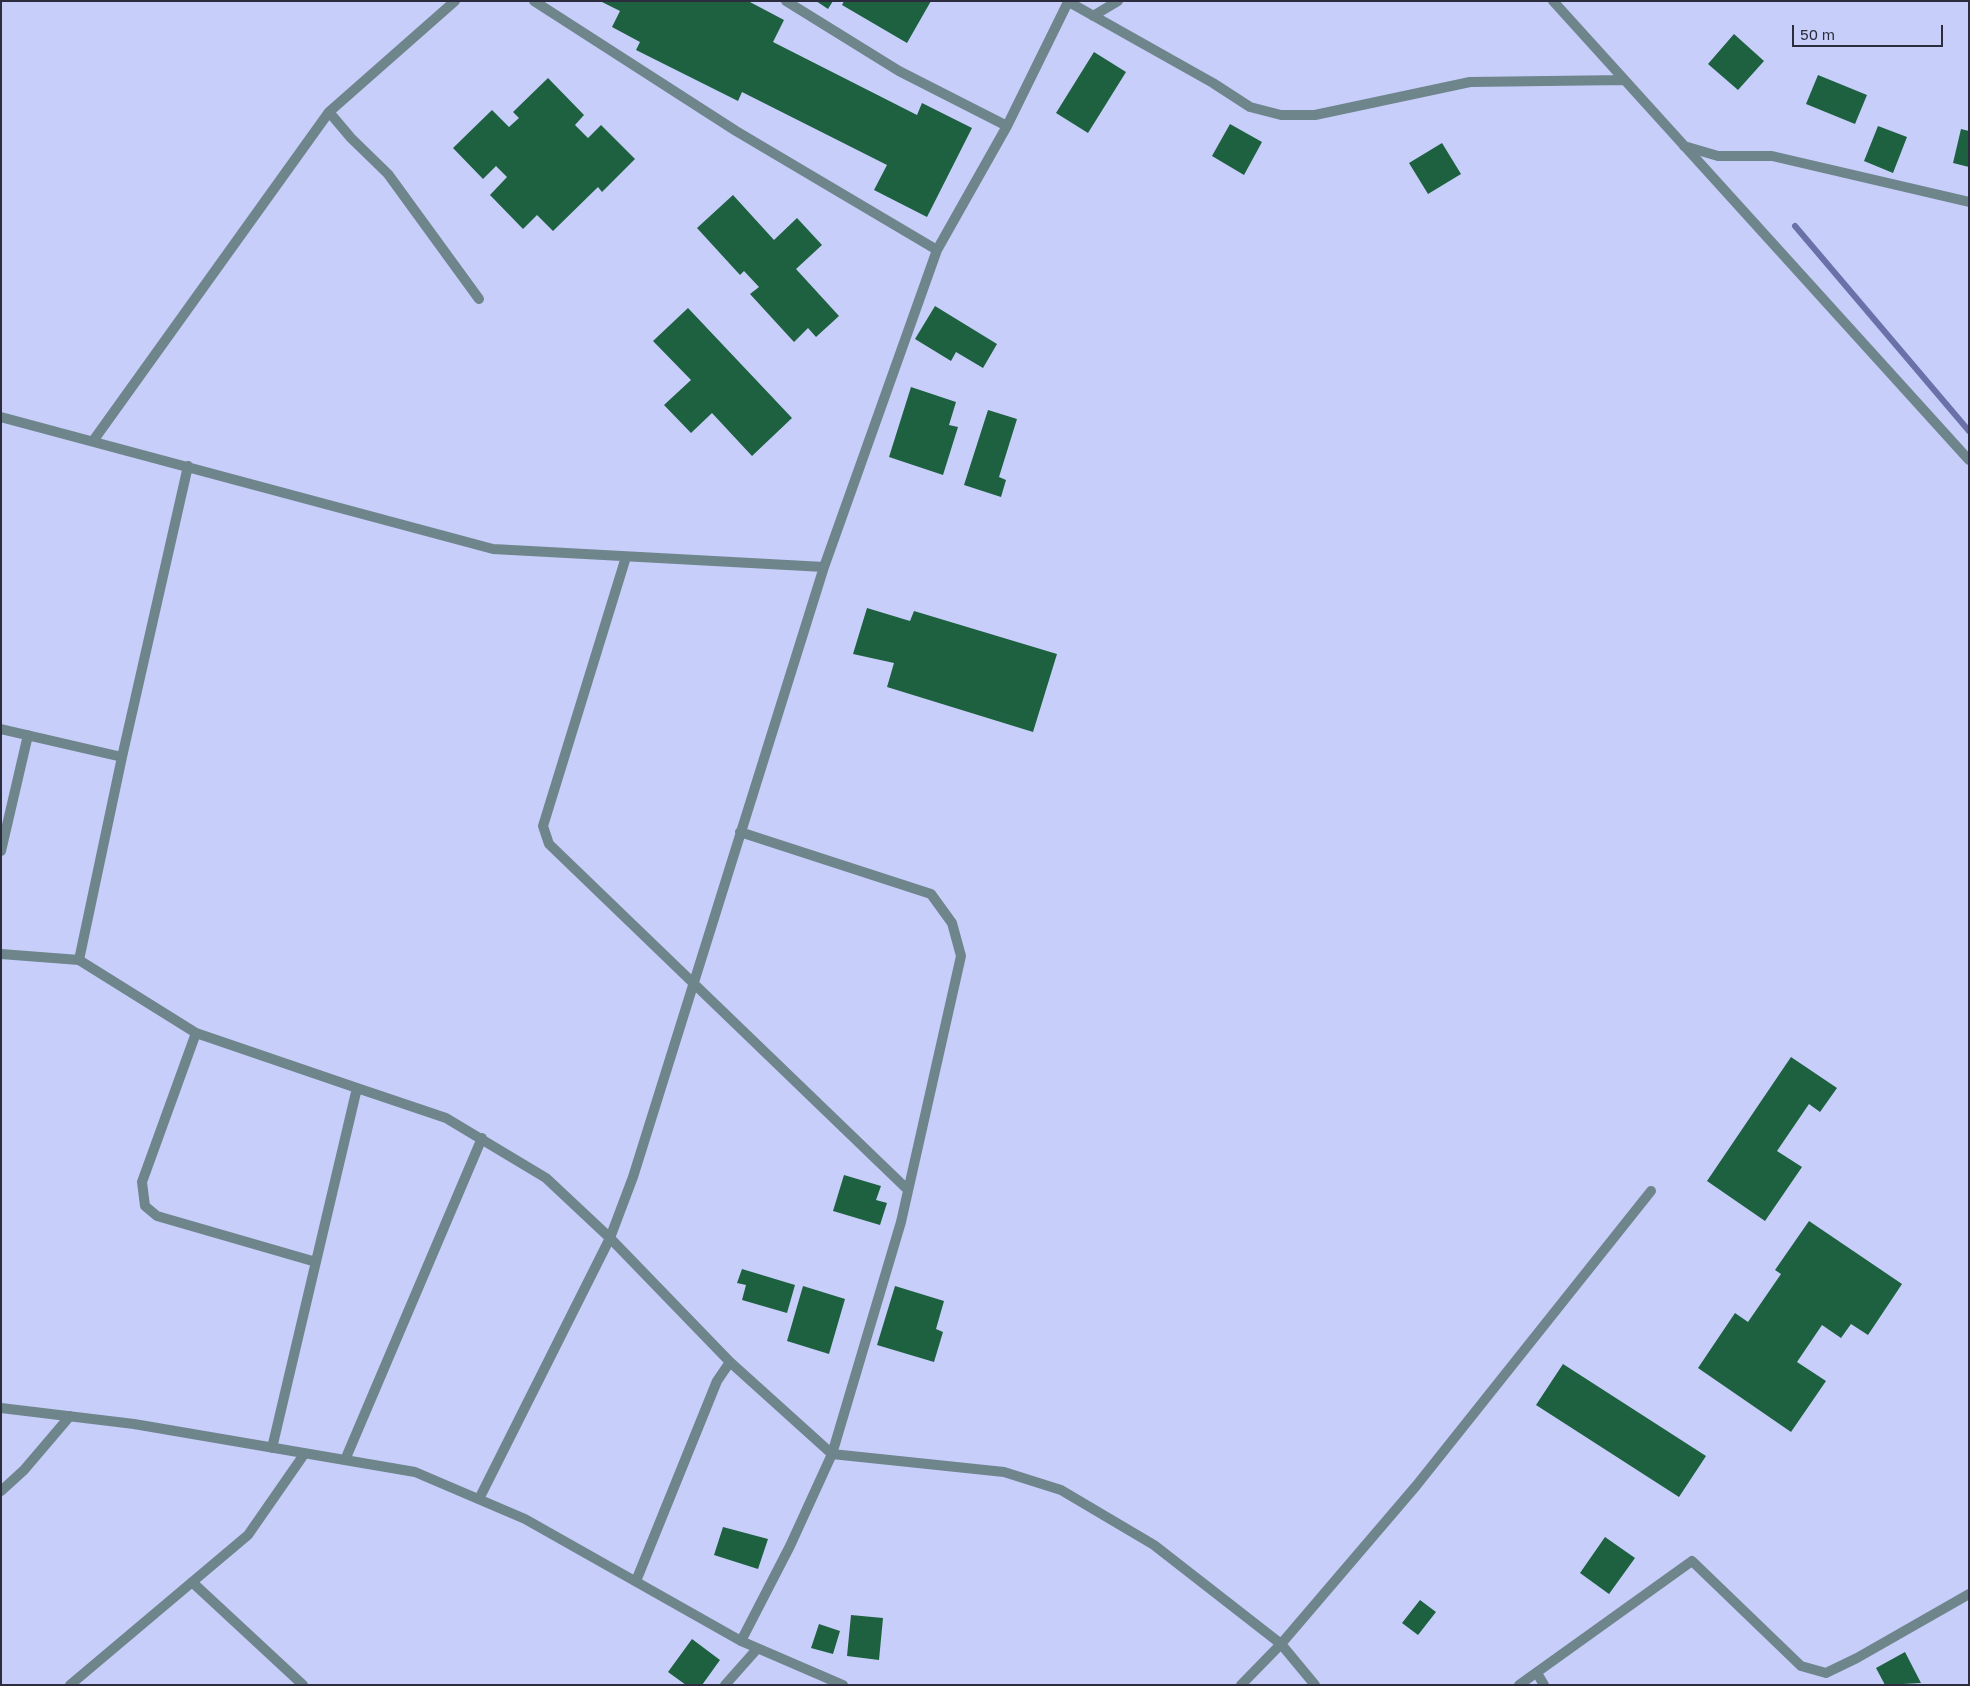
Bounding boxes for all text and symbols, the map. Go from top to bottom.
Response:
scale bar [1795,15,1946,47]
text: 50 m [1800,25,1835,43]

